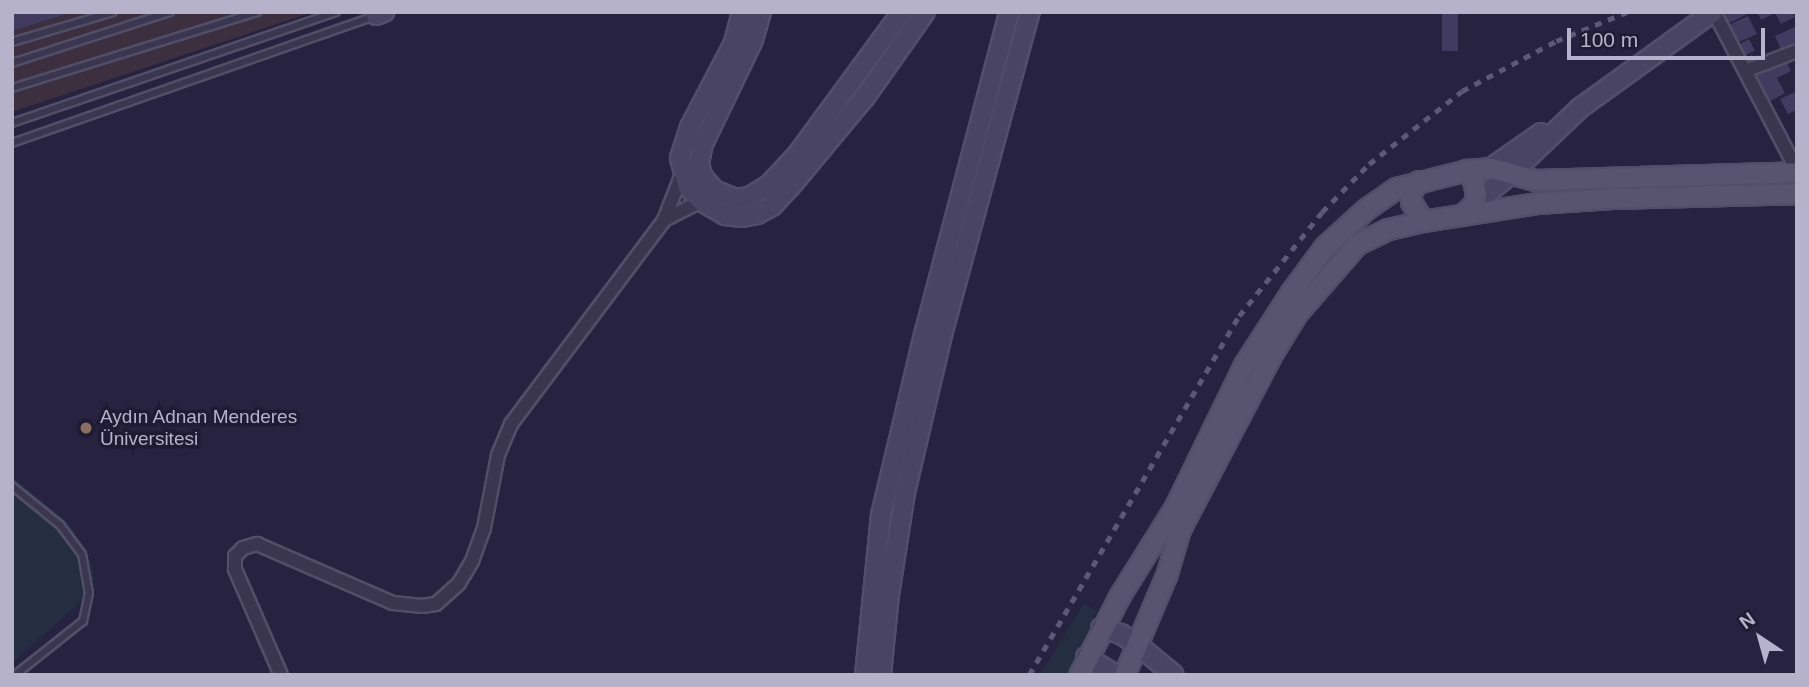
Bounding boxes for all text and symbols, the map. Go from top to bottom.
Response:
scale bar [1571,14,1769,58]
text: 100 m [1580,28,1638,51]
place label: Aydın Adnan Menderes Üniversitesi [100,406,298,450]
marker: Aydın Adnan Menderes Üniversitesi [78,420,94,436]
north arrow [1725,603,1795,673]
text: N [1736,608,1759,633]

